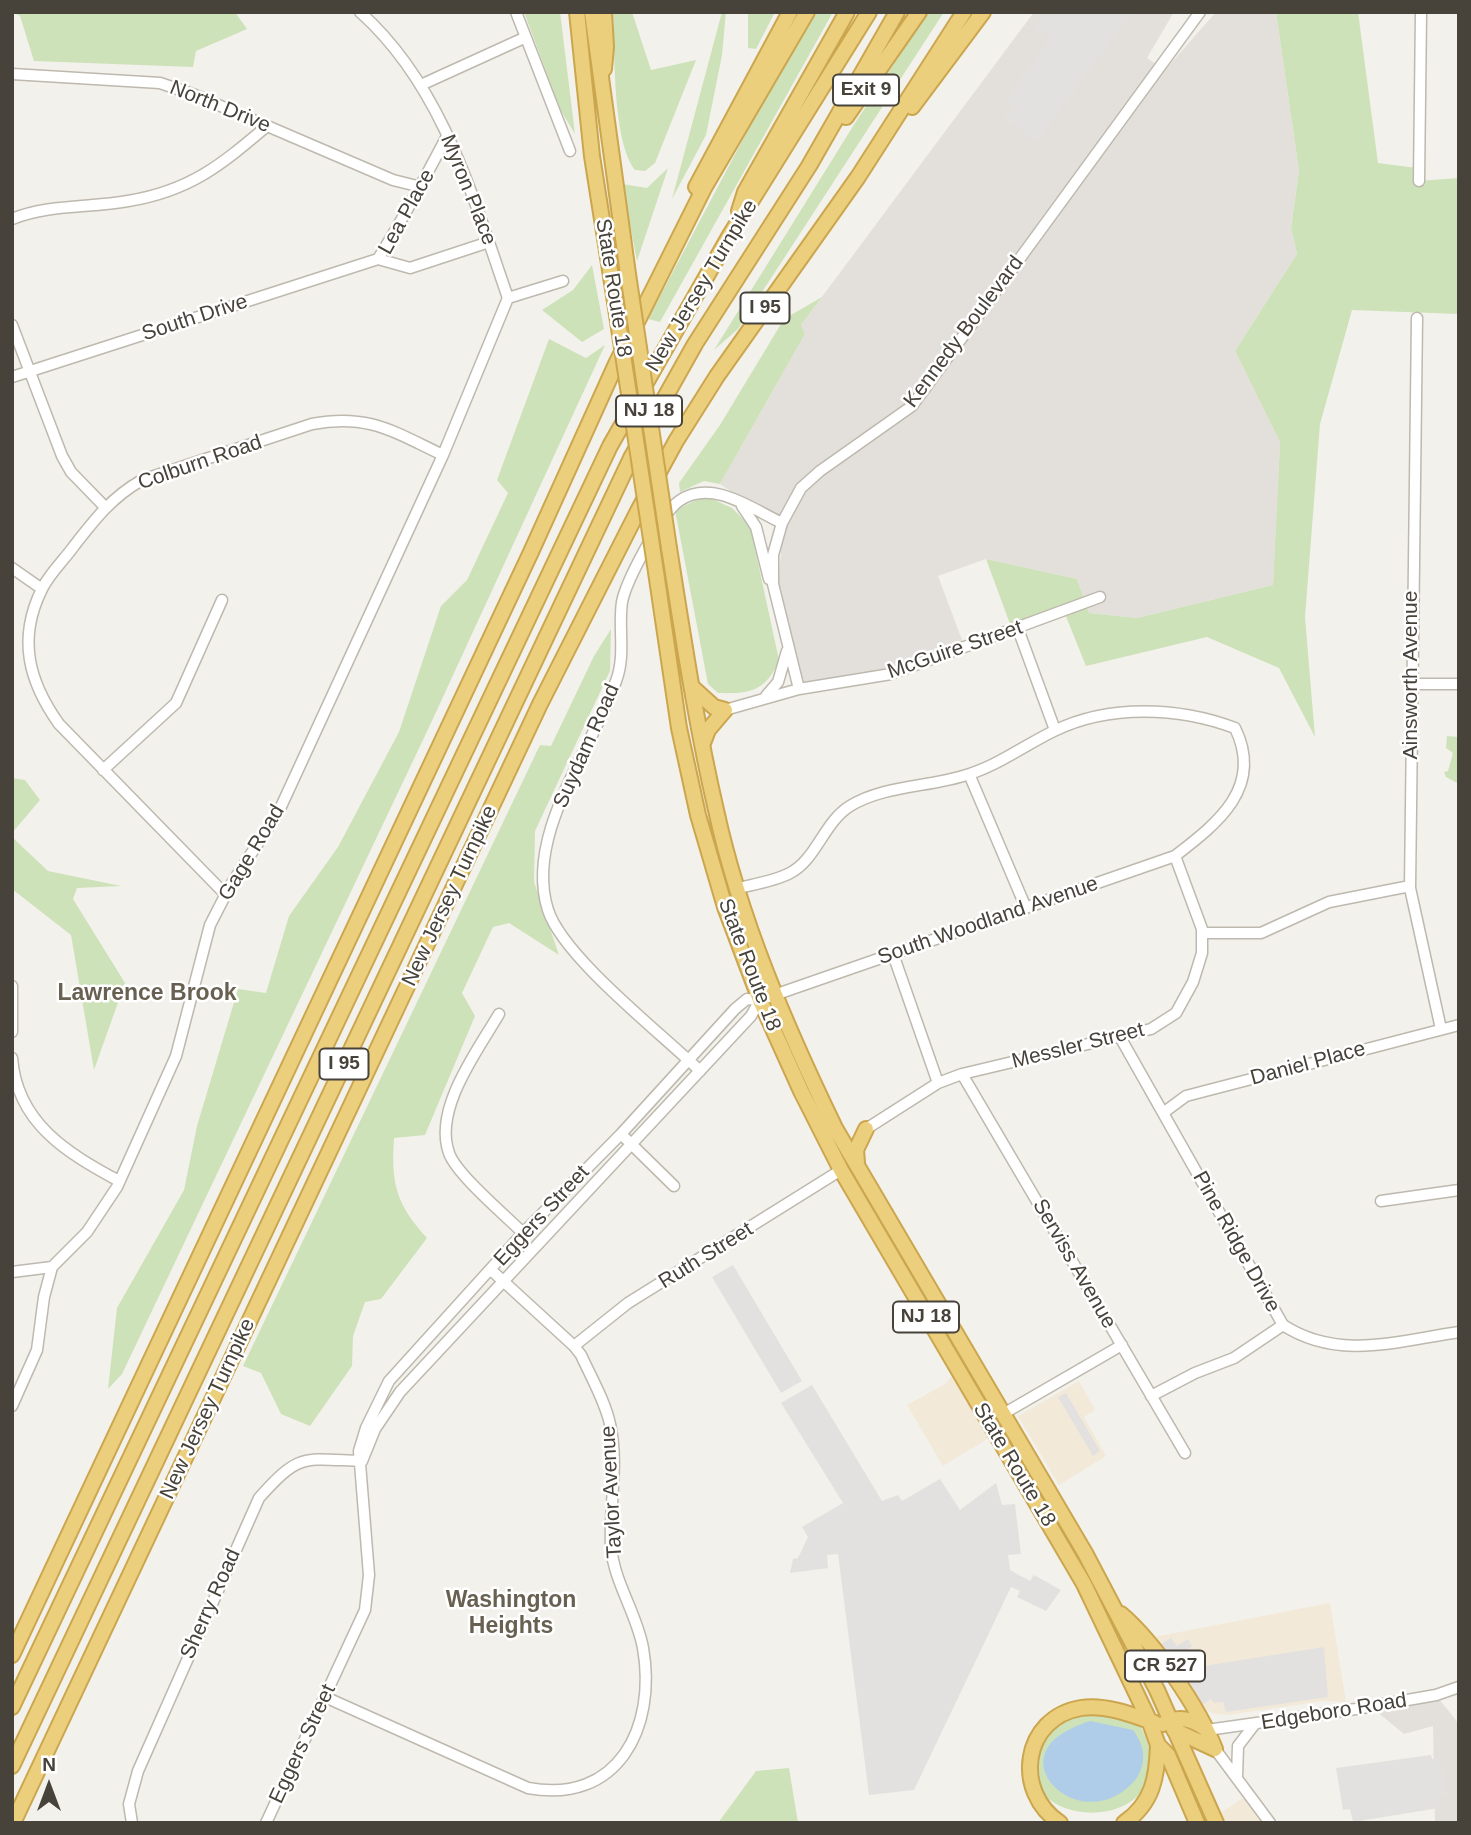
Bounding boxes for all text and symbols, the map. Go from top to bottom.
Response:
road number: Exit 9 [833,74,899,106]
street label: North Drive [166,75,274,139]
street label: Myron Place [434,131,502,249]
street label: Lea Place [373,165,441,259]
street label: New Jersey Turnpike [641,195,763,377]
street label: State Route 18 [590,217,636,359]
street label: Kennedy Boulevard [899,251,1029,413]
street label: South Drive [139,289,251,347]
road number: I 95 [740,292,790,324]
road number: NJ 18 [616,396,682,426]
street label: Colburn Road [135,430,265,496]
street label: Ainsworth Avenue [1398,591,1424,759]
street label: McGuire Street [884,615,1026,685]
street label: Suydam Road [548,680,626,812]
street label: Gage Road [214,800,290,906]
street label: New Jersey Turnpike [397,802,503,990]
street label: South Woodland Avenue [874,871,1102,971]
street label: State Route 18 [712,895,786,1035]
district label: Lawrence Brook [58,980,236,1008]
street label: Messler Street [1009,1017,1147,1075]
street label: Daniel Place [1248,1037,1368,1091]
road number: I 95 [320,1048,368,1080]
street label: Eggers Street [489,1160,595,1272]
street label: Pine Ridge Drive [1187,1167,1285,1317]
street label: Serviss Avenue [1027,1195,1121,1333]
street label: Ruth Street [654,1217,758,1295]
road number: NJ 18 [893,1302,959,1332]
street label: New Jersey Turnpike [155,1315,261,1503]
street label: State Route 18 [967,1398,1061,1532]
street label: Taylor Avenue [596,1425,628,1559]
street label: Sherry Road [176,1545,246,1663]
district label: Washington Heights [446,1587,576,1641]
road number: CR 527 [1125,1650,1205,1682]
street label: Eggers Street [264,1680,342,1808]
street label: Edgeboro Road [1259,1688,1409,1736]
north arrow [14,1751,84,1821]
text: N [42,1754,56,1775]

